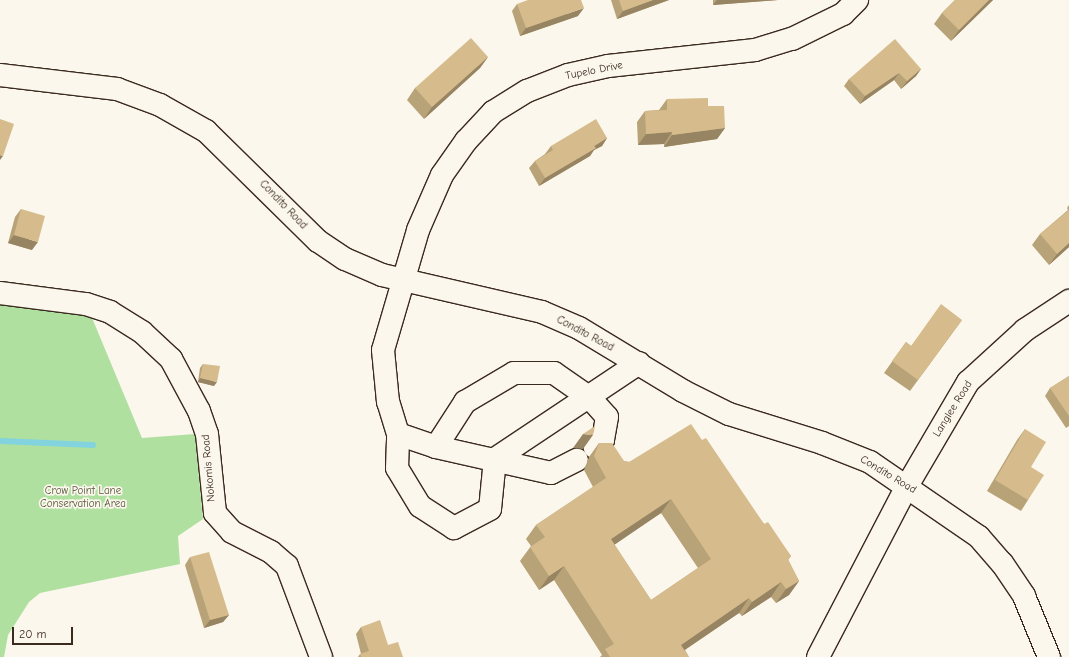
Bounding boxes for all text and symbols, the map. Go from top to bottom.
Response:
street label: Tupelo Drive [564,59,624,83]
street label: Condito Road [256,178,310,232]
street label: Condito Road [554,313,616,355]
street label: Langlee Road [931,378,975,440]
street label: Nokomis Road [199,434,219,502]
street label: Condito Road [858,453,918,497]
park label: Crow Point Lane Conservation Area [40,485,126,511]
scale bar [14,619,75,645]
text: 20 m [19,627,47,641]

